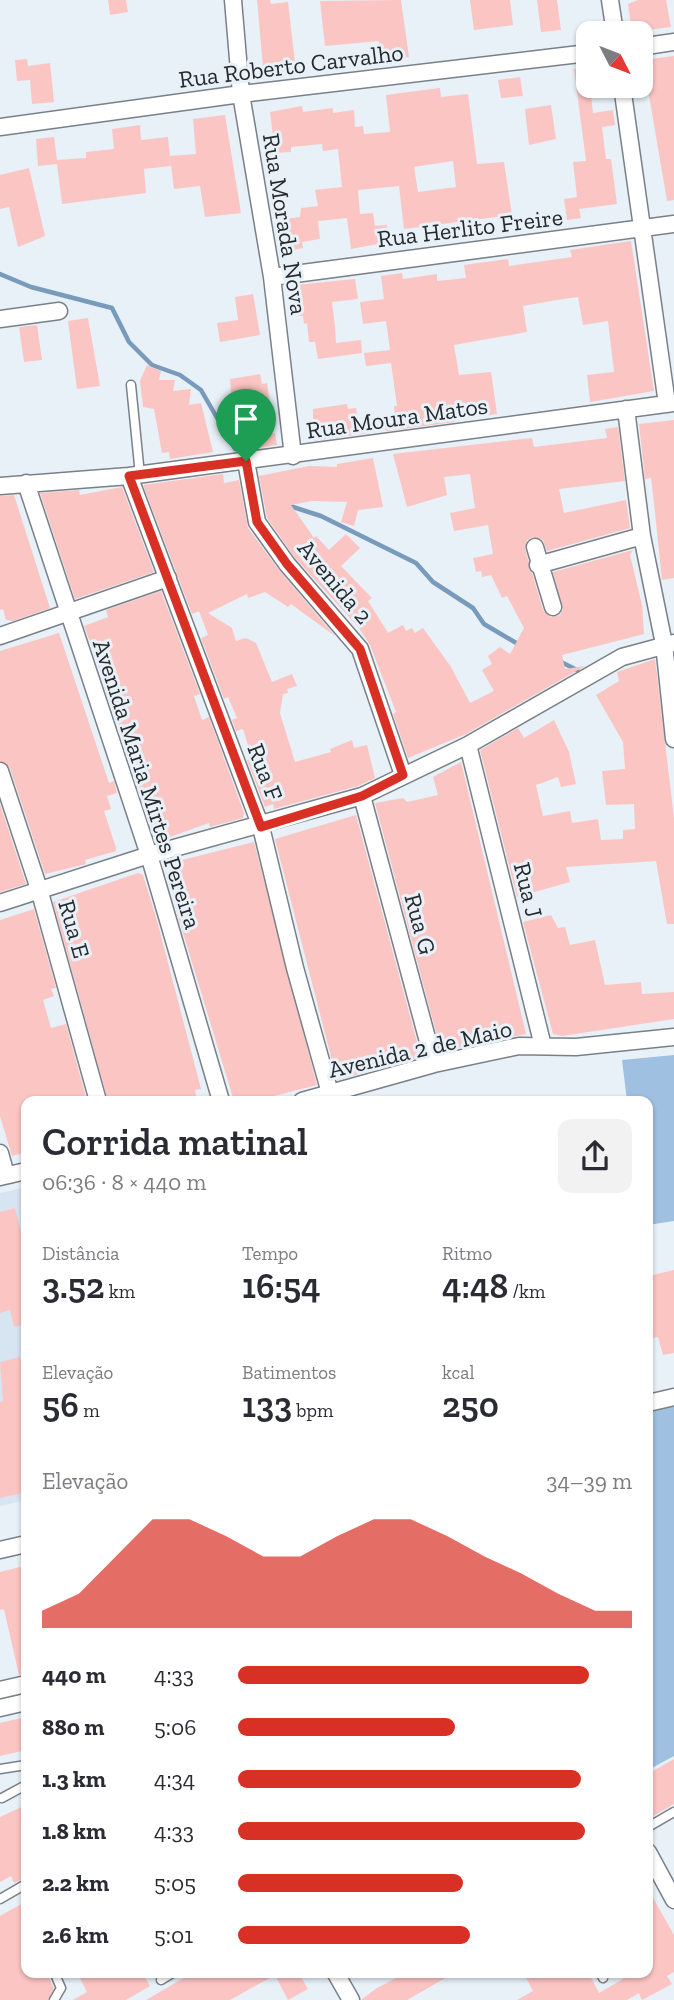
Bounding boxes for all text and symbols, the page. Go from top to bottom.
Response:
north arrow [576,21,653,98]
map controls [576,21,653,98]
street label: Rua Roberto Carvalho [177,37,405,94]
street label: Rua Morada Nova [257,131,314,317]
street label: Rua Herlito Freire [376,202,564,253]
pin [216,389,276,461]
street label: Rua Moura Matos [304,390,490,445]
icon: arrive [227,400,265,438]
street label: Avenida 2 [292,534,379,630]
street label: Avenida Maria Mirtes Pereira [87,635,208,933]
street label: Rua F [241,739,290,804]
street label: Rua J [508,859,549,921]
street label: Rua G [398,890,443,958]
street label: Rua E [52,896,97,961]
street label: Avenida 2 de Maio [325,1013,514,1084]
text: Corrida matinal [42,1119,308,1165]
button: share [558,1119,632,1193]
text: 06:36 · 8 × 440 m [42,1168,206,1196]
text: Distância [42,1242,119,1265]
text: Tempo [242,1242,298,1265]
text: Ritmo [442,1242,492,1265]
text: 3.52 [42,1265,104,1307]
text: 16:54 [242,1265,321,1307]
text: 4:48 [442,1265,508,1307]
text: km [104,1280,135,1303]
text: /km [508,1280,545,1303]
text: Elevação [42,1361,113,1384]
text: Batimentos [242,1361,336,1384]
text: kcal [442,1361,475,1384]
text: 56 [42,1384,79,1426]
text: 133 [242,1384,292,1426]
text: 250 [442,1384,499,1426]
text: m [79,1399,100,1422]
text: bpm [292,1399,333,1422]
text: Elevação [42,1467,128,1495]
text: 34–39 m [546,1467,632,1495]
text: 440 m [42,1661,106,1689]
text: 4:33 [154,1661,194,1689]
text: 880 m [42,1713,105,1741]
text: 5:06 [154,1713,196,1741]
text: 1.3 km [42,1765,106,1793]
text: 4:34 [154,1765,195,1793]
text: 1.8 km [42,1817,106,1845]
text: 4:33 [154,1817,194,1845]
text: 2.2 km [42,1869,109,1897]
text: 5:05 [154,1869,196,1897]
text: 2.6 km [42,1921,109,1949]
text: 5:01 [154,1921,193,1949]

